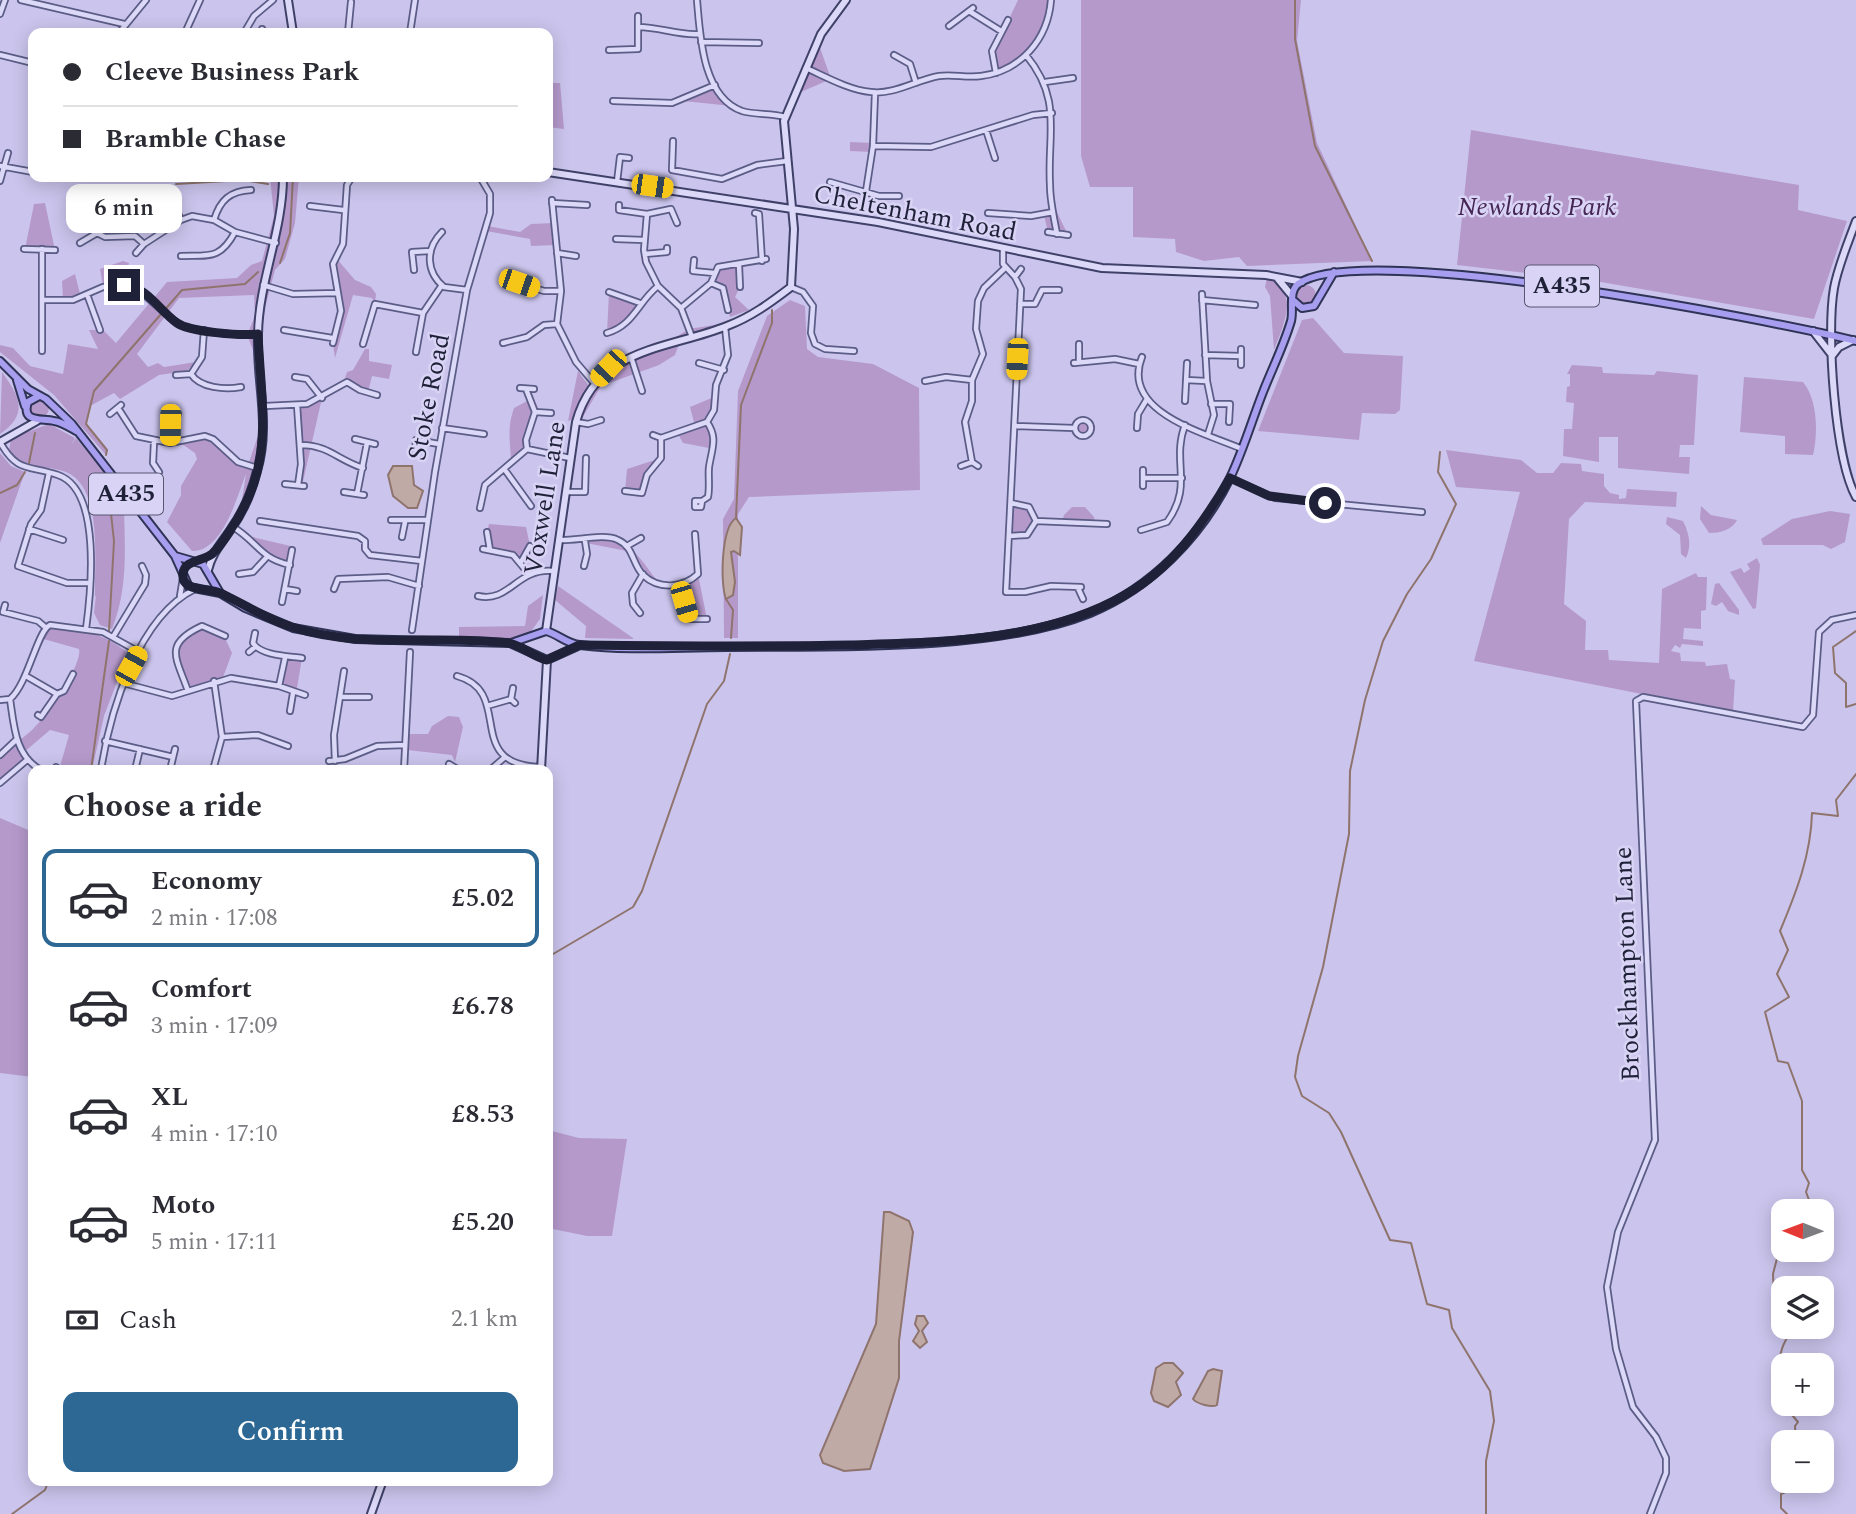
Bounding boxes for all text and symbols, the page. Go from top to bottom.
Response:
text: Cleeve Business Park [105,52,359,92]
text: Bramble Chase [105,119,286,159]
car [630,173,675,199]
street label: Cheltenham Road [810,174,1020,252]
callout: 6 min [66,184,182,232]
park label: Newlands Park [1457,187,1617,227]
text: 6 min [94,191,154,226]
road number: A435 [1525,265,1599,306]
car [496,266,543,300]
route end [108,269,140,301]
street label: Stoke Road [397,330,461,464]
car [1006,337,1029,381]
car [586,345,631,391]
car [160,404,181,446]
street label: Voxwell Lane [513,418,577,578]
road number: A435 [89,474,163,514]
route start [1309,487,1341,519]
car [669,579,700,625]
car [112,643,151,689]
text: Choose a ride [63,782,262,831]
street label: Brockhampton Lane [1603,846,1651,1082]
text: Economy [151,861,261,901]
icon: car [67,867,130,930]
text: £5.02 [451,878,514,918]
text: 2 min · 17:08 [151,901,278,936]
text: Comfort [151,969,252,1009]
icon: car [67,975,130,1038]
text: £6.78 [451,986,514,1026]
text: 3 min · 17:09 [151,1009,278,1044]
text: XL [151,1077,188,1117]
icon: car [67,1083,130,1146]
text: £8.53 [451,1094,514,1134]
text: 4 min · 17:10 [151,1117,278,1152]
text: Moto [151,1185,215,1225]
icon: car [67,1191,130,1254]
north arrow [1771,1199,1834,1262]
map controls [1771,1199,1834,1493]
text: £5.20 [451,1202,514,1242]
text: 5 min · 17:11 [151,1225,278,1260]
button: layers [1771,1276,1834,1339]
text: Cash [119,1300,177,1340]
icon: cash [63,1301,101,1339]
text: 2.1 km [451,1302,518,1337]
button: + [1771,1353,1834,1416]
button: Confirm [63,1392,518,1472]
button: − [1771,1430,1834,1493]

